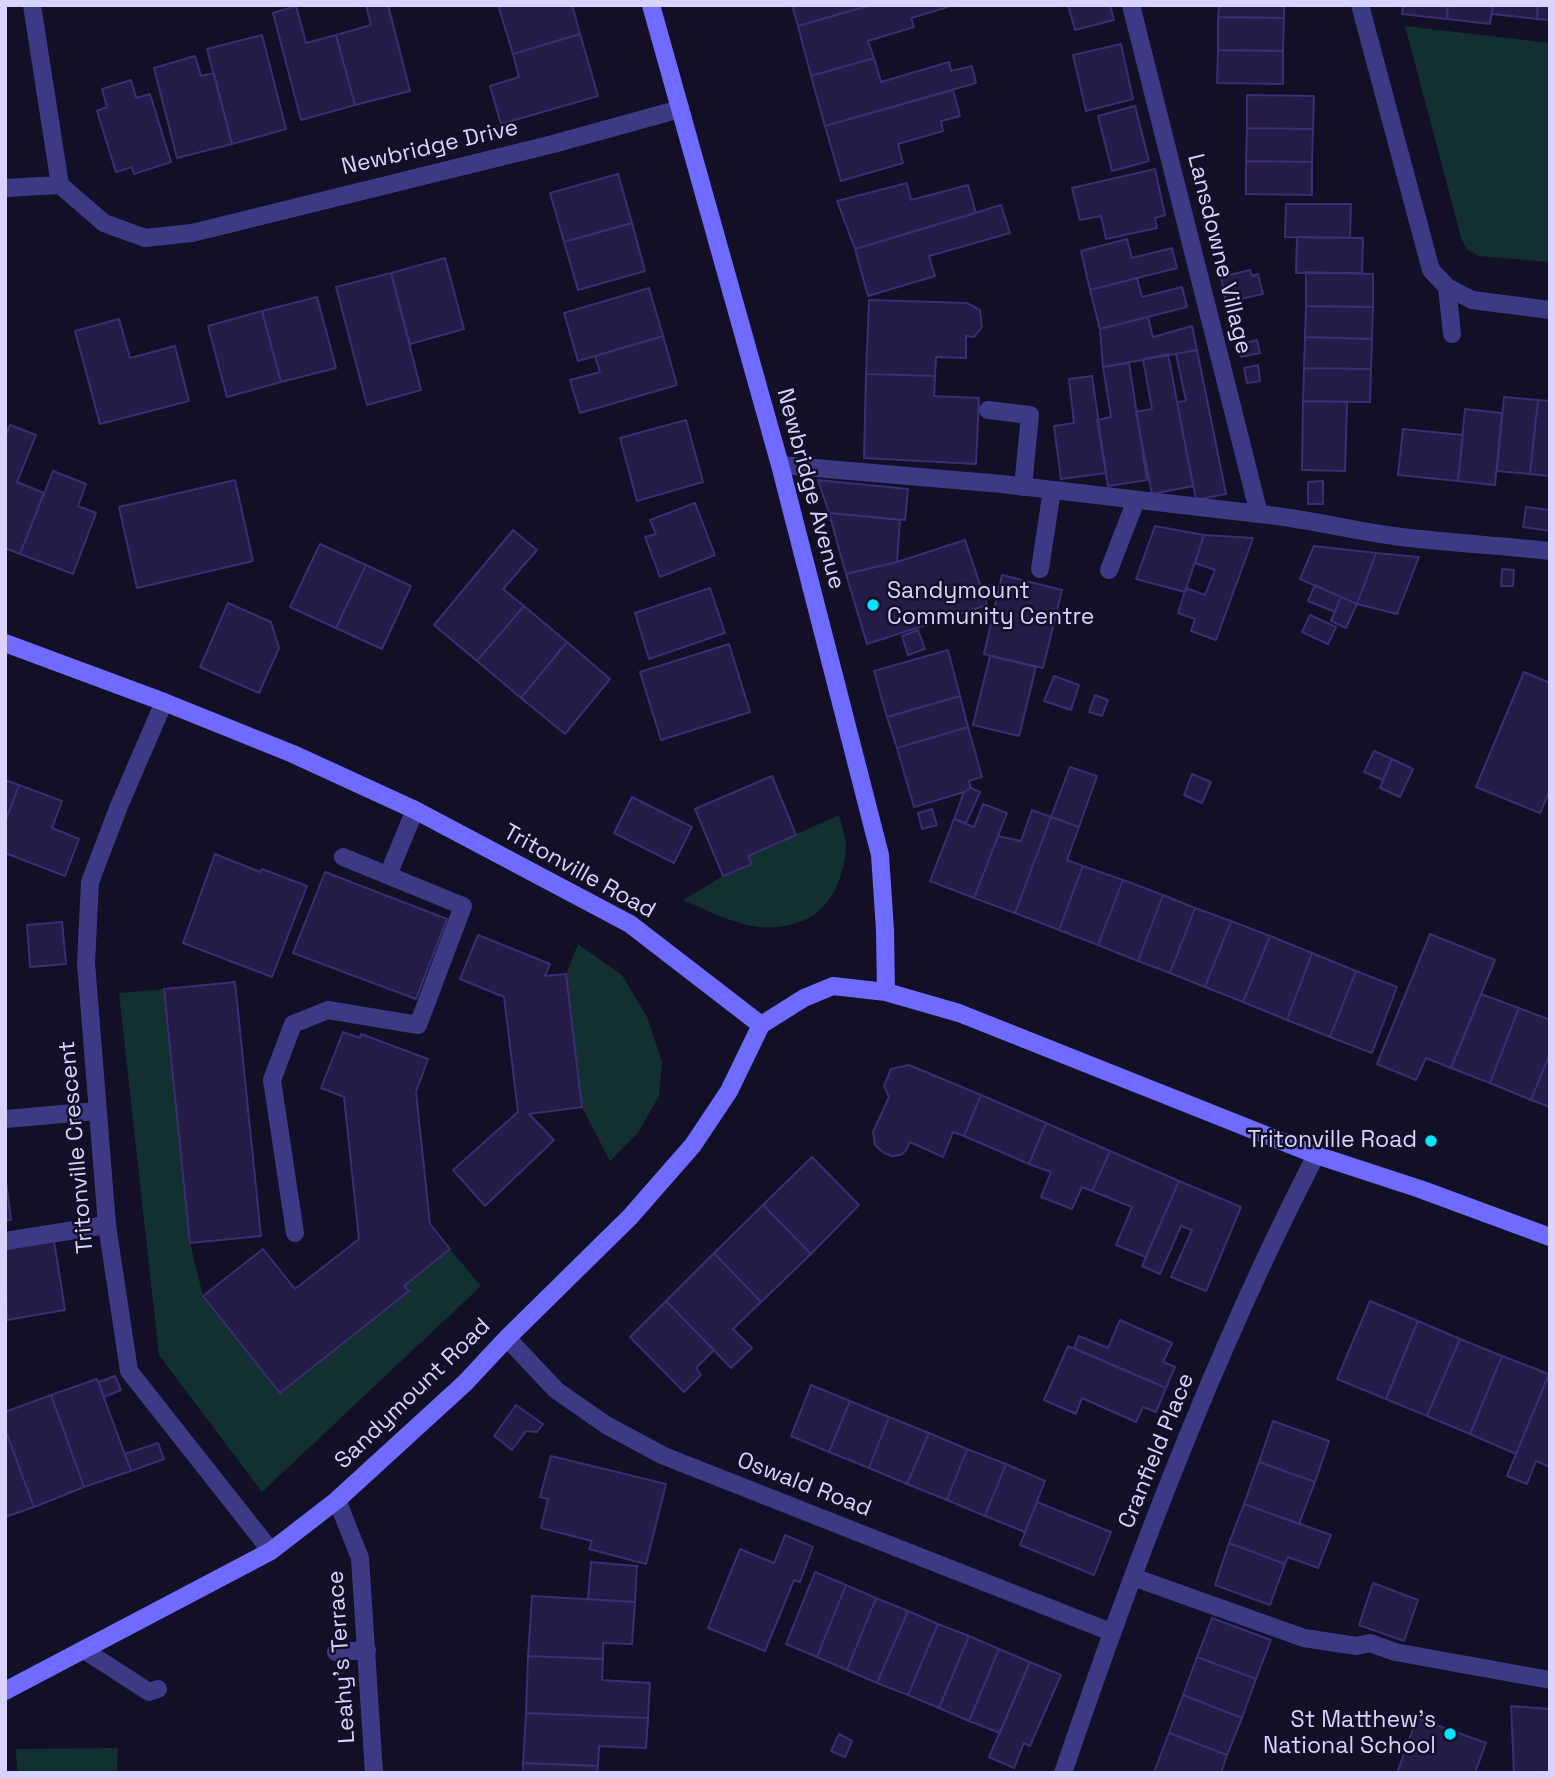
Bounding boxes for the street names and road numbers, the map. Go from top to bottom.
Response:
street label: Newbridge Drive [339,114,521,182]
street label: Lansdowne Village [1181,151,1257,357]
street label: Newbridge Avenue [770,386,850,592]
street label: Tritonville Road [498,819,660,925]
street label: Tritonville Crescent [54,1039,100,1255]
street label: Sandymount Road [330,1313,496,1475]
street label: Cranfield Place [1113,1369,1201,1533]
street label: Oswald Road [733,1447,875,1523]
street label: Leahy's Terrace [322,1570,362,1744]

